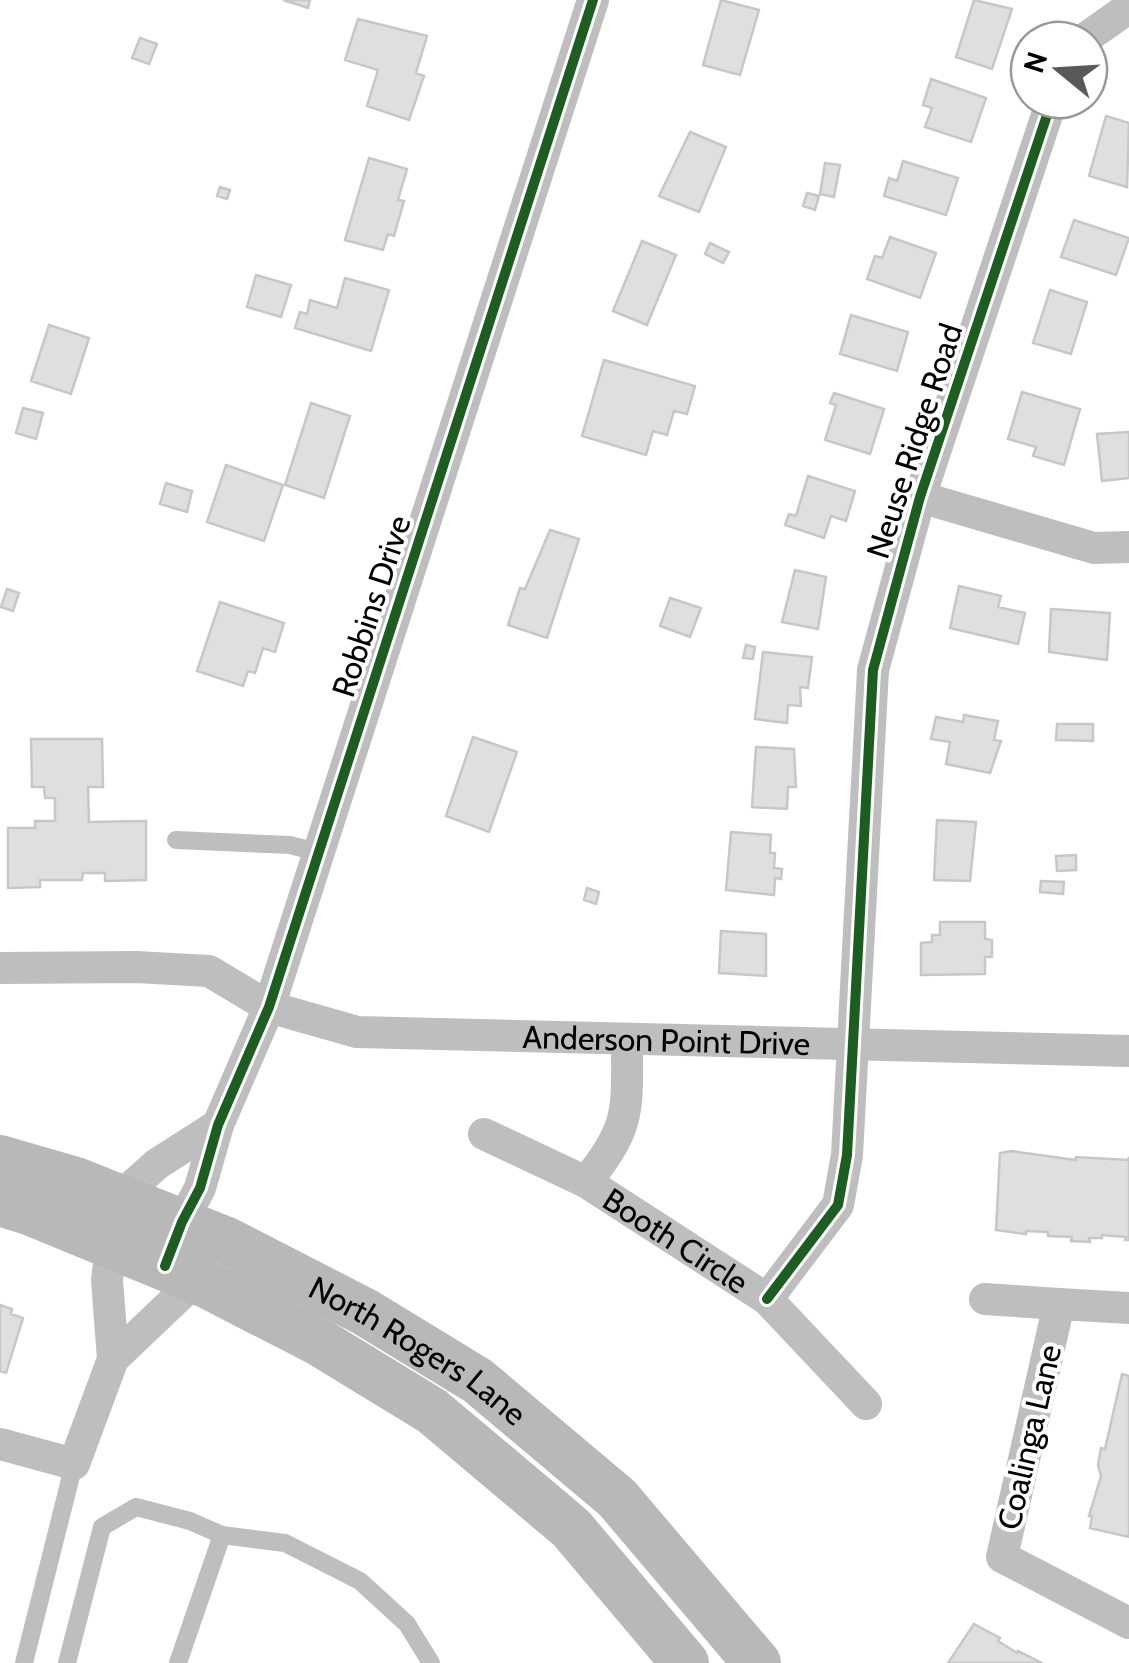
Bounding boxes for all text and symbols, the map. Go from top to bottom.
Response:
north arrow [1009,20,1109,120]
text: N [1016,48,1054,77]
street label: Neuse Ridge Road [858,319,970,563]
street label: Robbins Drive [323,510,419,702]
street label: Anderson Point Drive [522,1017,811,1063]
street label: Booth Circle [596,1179,756,1301]
street label: North Rogers Lane [303,1267,535,1433]
street label: Coalinga Lane [989,1341,1069,1533]

